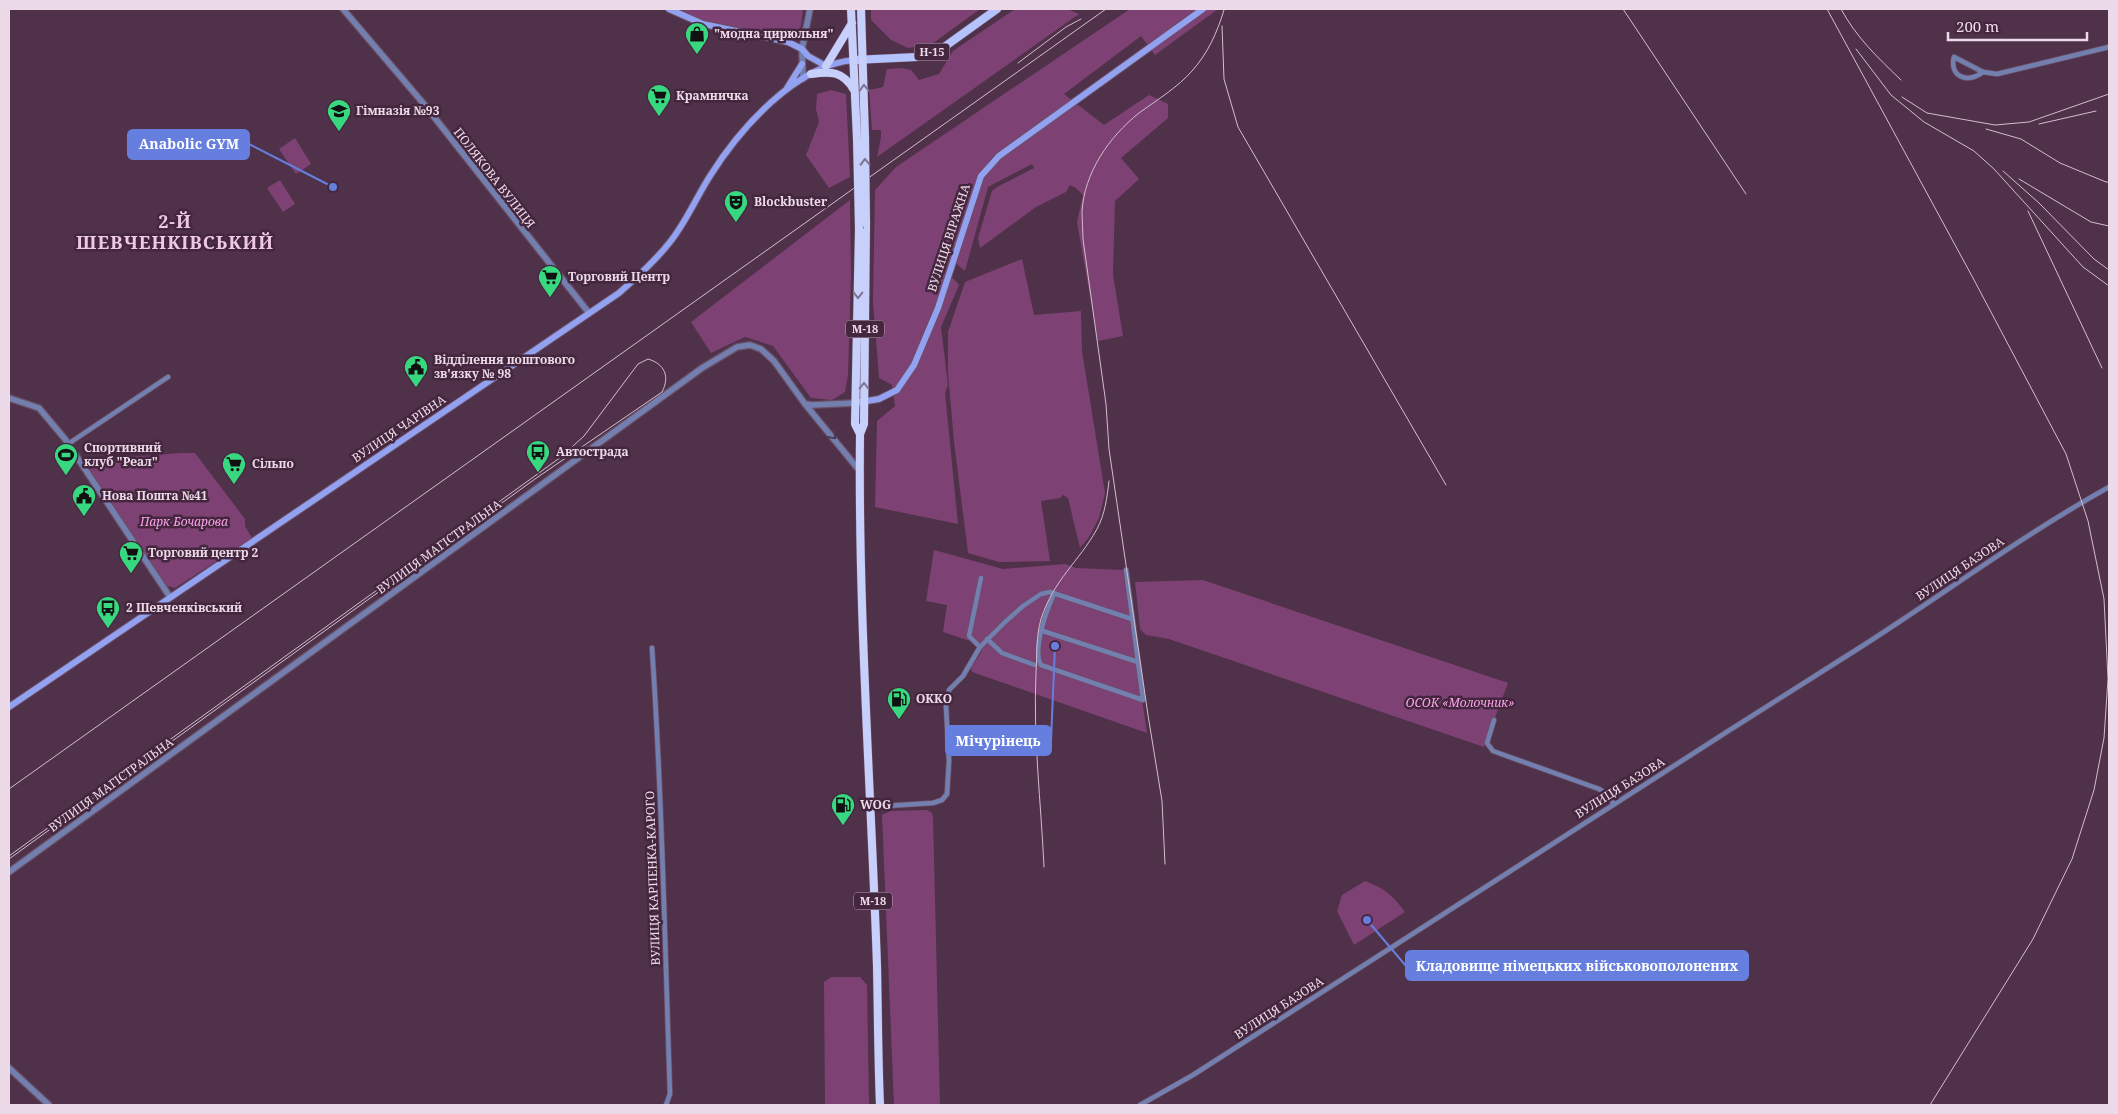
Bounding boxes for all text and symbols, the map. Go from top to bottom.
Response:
scale bar [1948,10,2087,42]
text: 200 m [1956,16,1999,36]
shop icon: "модна цирюльня" [684,21,710,55]
place label: "модна цирюльня" [714,25,834,42]
road number: Н-15 [914,44,950,61]
supermarket icon: Крамничка [646,83,672,117]
one-way arrow [858,84,869,92]
place label: Крамничка [676,87,749,104]
school or university icon: Гімназія №93 [326,98,352,132]
place label: Гімназія №93 [356,102,440,119]
street label: ПОЛЯКОВА ВУЛИЦЯ [450,124,539,232]
callout: Anabolic GYM [128,130,249,159]
text: Anabolic GYM [139,134,239,153]
one-way arrow [860,158,871,166]
street label: ВУЛИЦЯ ВІРАЖНА [923,181,974,294]
theatre icon: Blockbuster [723,189,749,223]
place label: Blockbuster [754,193,828,210]
district label: 2-Й ШЕВЧЕНКІВСЬКИЙ [76,209,274,254]
supermarket icon: Торговий Центр [537,264,563,298]
place label: Торговий Центр [568,268,670,285]
one-way arrow [853,292,863,300]
road number: М-18 [846,320,884,338]
place label: Відділення поштового зв'язку № 98 [434,351,575,382]
public building icon: Відділення поштового зв'язку № 98 [403,354,429,388]
one-way arrow [859,382,869,390]
street label: ВУЛИЦЯ ЧАРІВНА [348,391,449,466]
one-way arrow [827,430,835,439]
place label: Спортивний клуб "Реал" [84,439,161,470]
bus stop icon: Автострада [525,439,551,473]
sports icon: Спортивний клуб "Реал" [53,442,79,476]
place label: Автострада [556,443,629,460]
supermarket icon: Сільпо [221,451,247,485]
place label: Сільпо [252,455,294,472]
public building icon: Нова Пошта №41 [71,483,97,517]
place label: Нова Пошта №41 [102,487,208,504]
street label: ВУЛИЦЯ МАГІСТРАЛЬНА [373,495,505,598]
park label: Парк Бочарова [139,513,228,530]
street label: ВУЛИЦЯ БАЗОВА [1912,532,2008,604]
supermarket icon: Торговий центр 2 [118,540,144,574]
place label: Торговий центр 2 [148,544,259,561]
bus stop icon: 2 Шевченківський [95,595,121,629]
place label: 2 Шевченківський [126,599,242,616]
fuel station icon: ОККО [886,686,912,720]
place label: ОККО [916,690,952,707]
park label: ОСОК «Молочник» [1406,694,1514,711]
callout: Мічурінець [946,726,1051,755]
text: Мічурінець [956,731,1040,750]
street label: ВУЛИЦЯ МАГІСТРАЛЬНА [45,733,177,836]
street label: ВУЛИЦЯ БАЗОВА [1572,753,1668,822]
street label: ВУЛИЦЯ КАРПЕНКА-КАРОГО [641,790,664,966]
fuel station icon: WOG [830,792,856,826]
place label: WOG [860,796,891,813]
road number: М-18 [854,892,892,909]
callout: Кладовище німецьких військовополонених [1406,951,1748,980]
text: Кладовище німецьких військовополонених [1416,956,1738,975]
street label: ВУЛИЦЯ БАЗОВА [1231,972,1327,1043]

